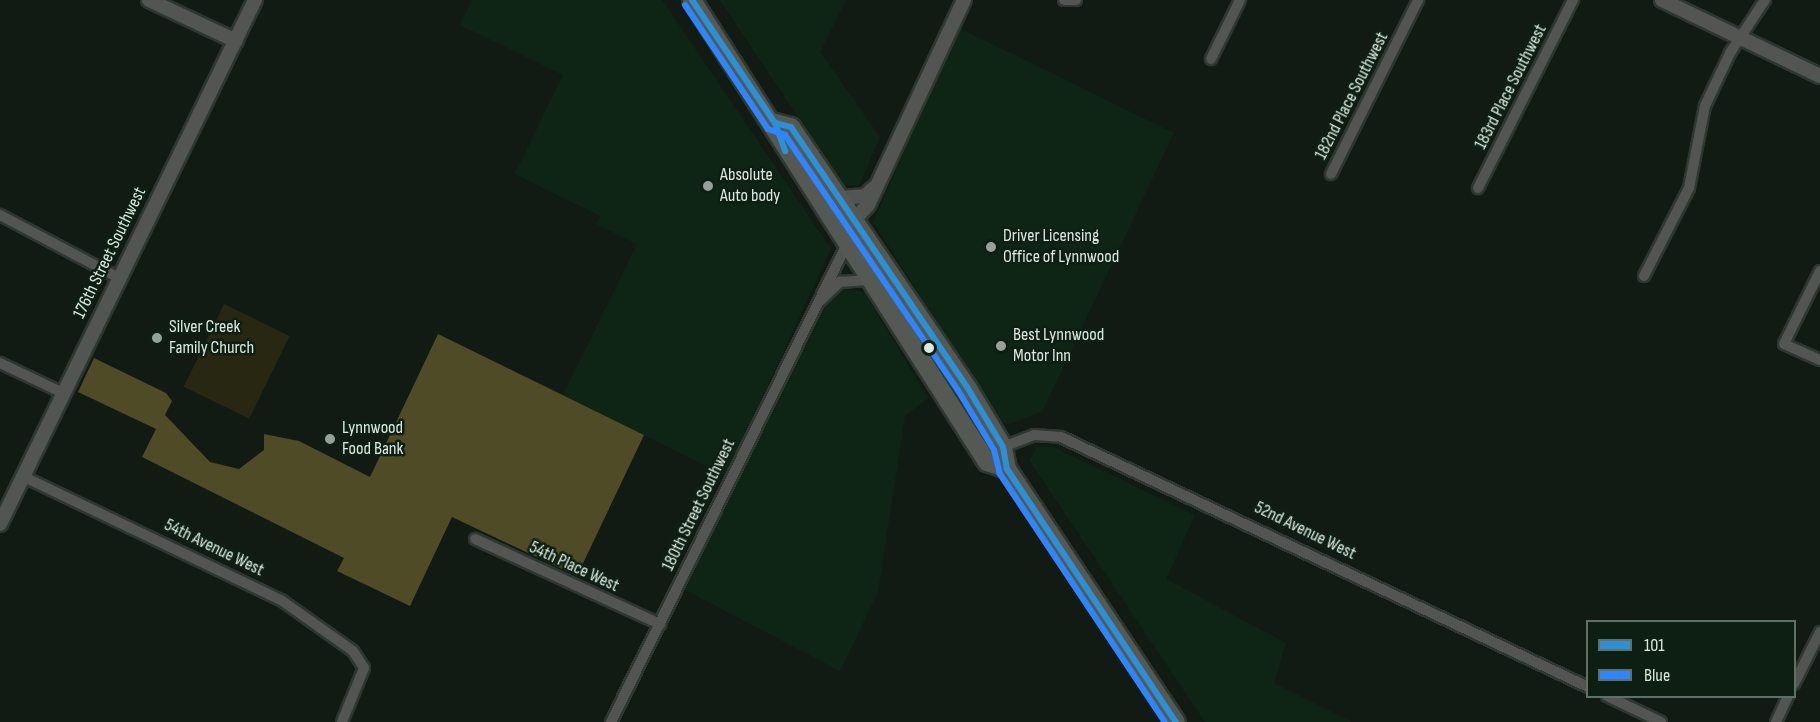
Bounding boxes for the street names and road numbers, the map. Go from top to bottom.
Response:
street label: 183rd Place Southwest [1470,21,1552,153]
street label: 182nd Place Southwest [1311,29,1393,163]
street label: 176th Street Southwest [69,184,151,322]
street label: 180th Street Southwest [658,435,740,575]
street label: 52nd Avenue West [1251,497,1359,565]
street label: 54th Avenue West [161,515,267,581]
street label: 54th Place West [526,537,622,597]

